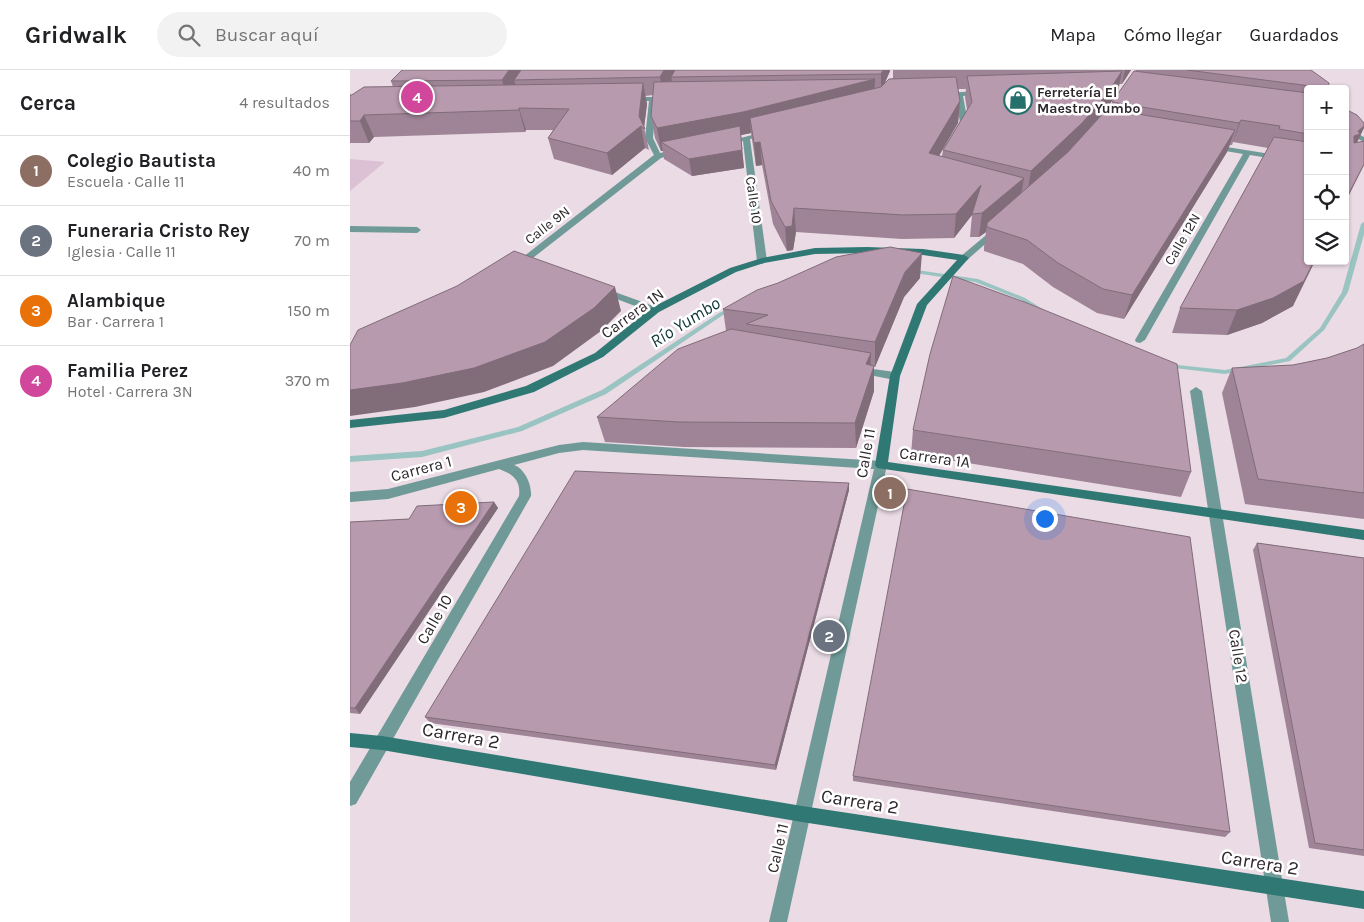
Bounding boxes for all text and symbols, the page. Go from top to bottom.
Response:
search box [157,12,507,57]
text: Gridwalk [25,21,127,49]
icon: search [175,21,203,49]
text: Buscar aquí [215,24,319,46]
text: Mapa [1050,24,1096,46]
text: Cómo llegar [1124,24,1222,46]
text: Guardados [1250,24,1339,46]
pin: 4 [401,78,433,116]
place label: Ferretería El Maestro Yumbo [1037,84,1140,117]
shop icon: Ferretería El Maestro Yumbo [1003,85,1033,115]
map controls [1304,85,1349,265]
button: + [1304,85,1349,130]
text: Cerca [20,91,76,115]
text: 4 resultados [239,93,330,112]
button: − [1304,130,1349,175]
text: Colegio Bautista [67,150,216,172]
text: 1 [33,161,39,180]
text: 40 m [293,161,330,180]
text: Escuela · Calle 11 [67,172,184,191]
street label: Calle 10 [742,175,765,225]
button: locate [1304,175,1349,220]
street label: Calle 9N [521,203,573,248]
street label: Calle 12N [1161,210,1204,268]
text: Funeraria Cristo Rey [67,220,250,242]
button: layers [1304,220,1349,265]
text: 2 [31,231,41,250]
text: 70 m [294,231,330,250]
text: Iglesia · Calle 11 [67,242,176,261]
street label: Carrera 1N [597,284,667,343]
text: Alambique [67,290,165,312]
water label: Río Yumbo [646,292,724,352]
text: 3 [31,301,41,320]
text: 150 m [287,301,330,320]
text: Bar · Carrera 1 [67,312,164,331]
text: Familia Perez [67,360,188,382]
text: 4 [31,371,41,390]
text: 370 m [285,371,330,390]
text: Hotel · Carrera 3N [67,382,193,401]
street label: Calle 11 [852,427,879,479]
street label: Carrera 1A [898,443,972,472]
street label: Carrera 1 [389,451,454,486]
pin: 1 [874,474,906,512]
pin: 3 [445,488,477,526]
your location [1032,506,1058,532]
street label: Calle 10 [413,591,456,648]
pin: 2 [813,617,845,655]
street label: Calle 12 [1225,628,1252,684]
street label: Carrera 2 [420,718,501,754]
street label: Carrera 2 [819,785,900,819]
street label: Calle 11 [763,822,792,875]
street label: Carrera 2 [1219,846,1300,880]

